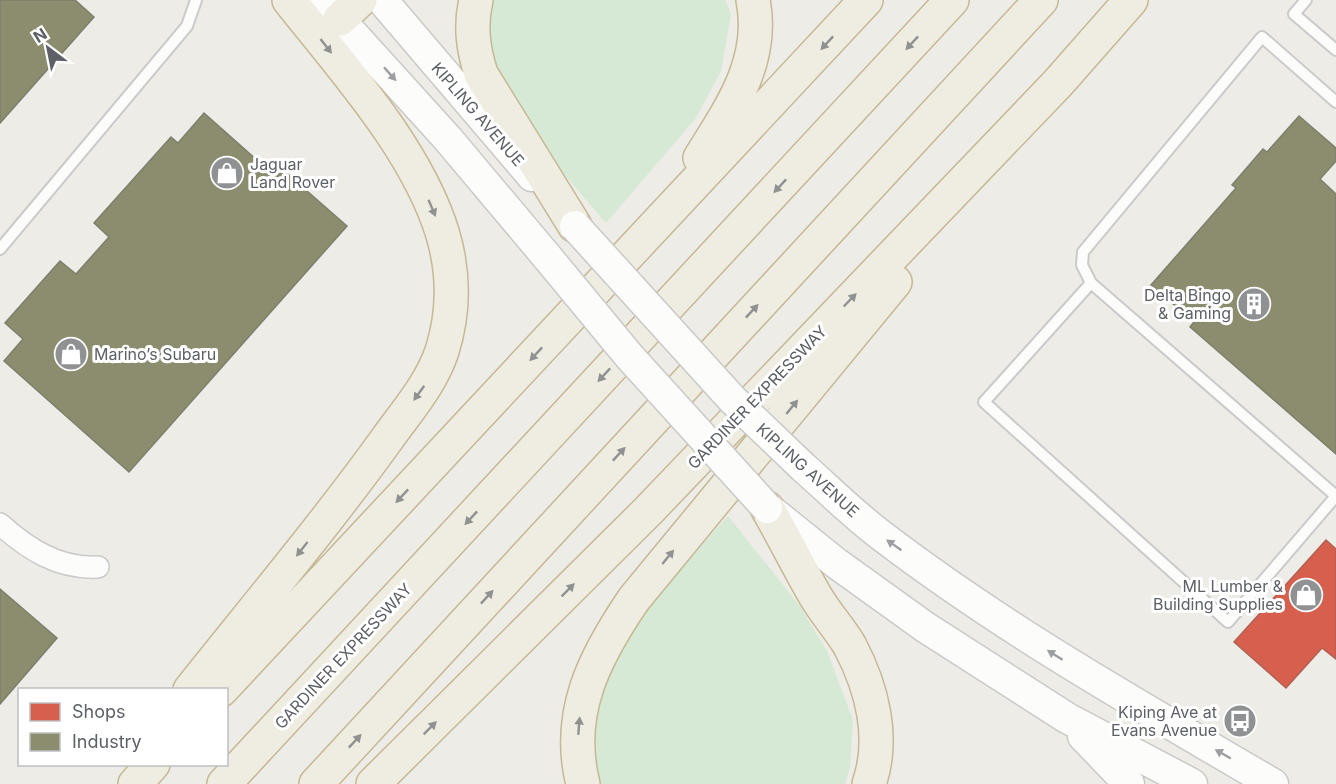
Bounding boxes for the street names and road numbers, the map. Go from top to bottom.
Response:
street label: KIPLING AVENUE [427,58,529,170]
street label: GARDINER EXPRESSWAY [683,321,831,473]
street label: KIPLING AVENUE [753,419,863,521]
street label: GARDINER EXPRESSWAY [270,579,416,733]

